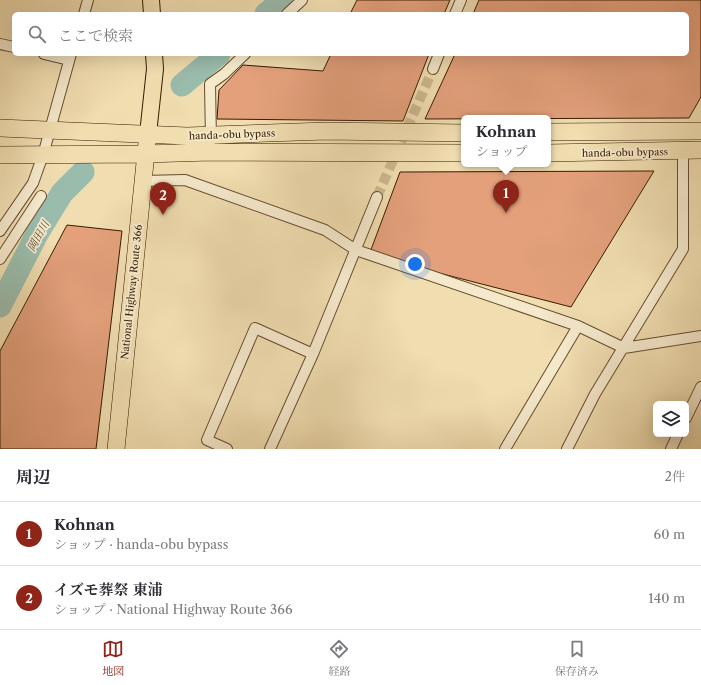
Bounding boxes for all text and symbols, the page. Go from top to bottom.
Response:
search box [12,12,689,56]
icon: search [26,23,48,45]
text: ここで検索 [58,26,133,45]
popup [461,115,551,167]
text: Kohnan [476,122,536,141]
street label: handa-obu bypass [189,126,275,143]
text: ショップ [476,143,527,159]
street label: handa-obu bypass [582,145,668,160]
pin: 1 [493,180,519,213]
pin: 2 [150,182,176,215]
water label: 岡田川 [24,217,53,254]
street label: National Highway Route 366 [118,224,145,360]
your location [405,254,425,274]
map controls [653,401,689,437]
button: layers [653,401,689,437]
text: 周辺 [16,467,50,487]
text: 2件 [665,468,685,484]
text: Kohnan [54,515,115,534]
text: 1 [26,526,32,542]
text: 60 m [654,526,685,542]
text: ショップ · handa-obu bypass [54,536,228,552]
text: イズモ葬祭 東浦 [54,580,163,599]
text: 2 [25,590,33,606]
text: 140 m [648,590,685,606]
text: ショップ · National Highway Route 366 [54,601,293,617]
tab: 地図 [102,638,124,678]
tab: 経路 [328,638,350,678]
tab: 保存済み [555,638,599,678]

